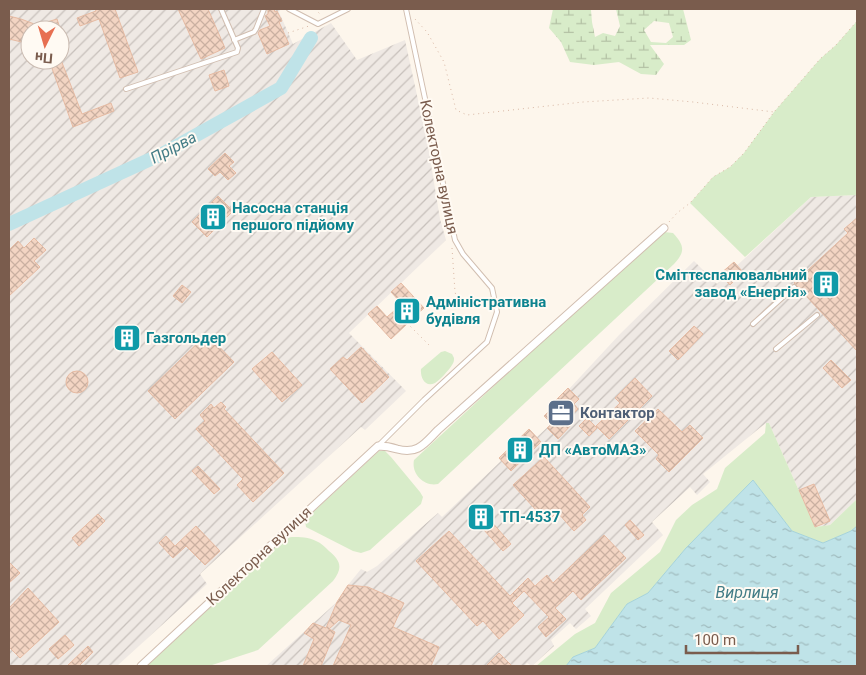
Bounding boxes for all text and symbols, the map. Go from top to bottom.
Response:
north arrow [20,20,70,70]
text: Пн [34,49,53,67]
street label: Колекторна вулиця [416,98,462,236]
water label: Прірва [147,127,200,167]
place label: Насосна станція першого підйому [232,199,354,234]
building icon: Насосна станція першого підйому [198,202,228,232]
place label: Сміттєспалювальний завод «Енергія» [655,266,807,301]
building icon: Сміттєспалювальний завод «Енергія» [811,269,841,299]
place label: Адміністративна будівля [426,293,546,328]
building icon: Адміністративна будівля [392,296,422,326]
building icon: Газгольдер [112,323,142,353]
place label: Газгольдер [146,329,226,347]
office icon: Контактор [546,398,576,428]
place label: Контактор [580,404,655,422]
building icon: ДП «АвтоМАЗ» [505,435,535,465]
place label: ДП «АвтоМАЗ» [539,441,646,459]
building icon: ТП-4537 [466,502,496,532]
street label: Колекторна вулиця [203,503,315,609]
place label: ТП-4537 [500,508,560,526]
water label: Вирлиця [716,583,778,602]
scale bar [686,622,798,654]
text: 100 m [694,631,736,649]

